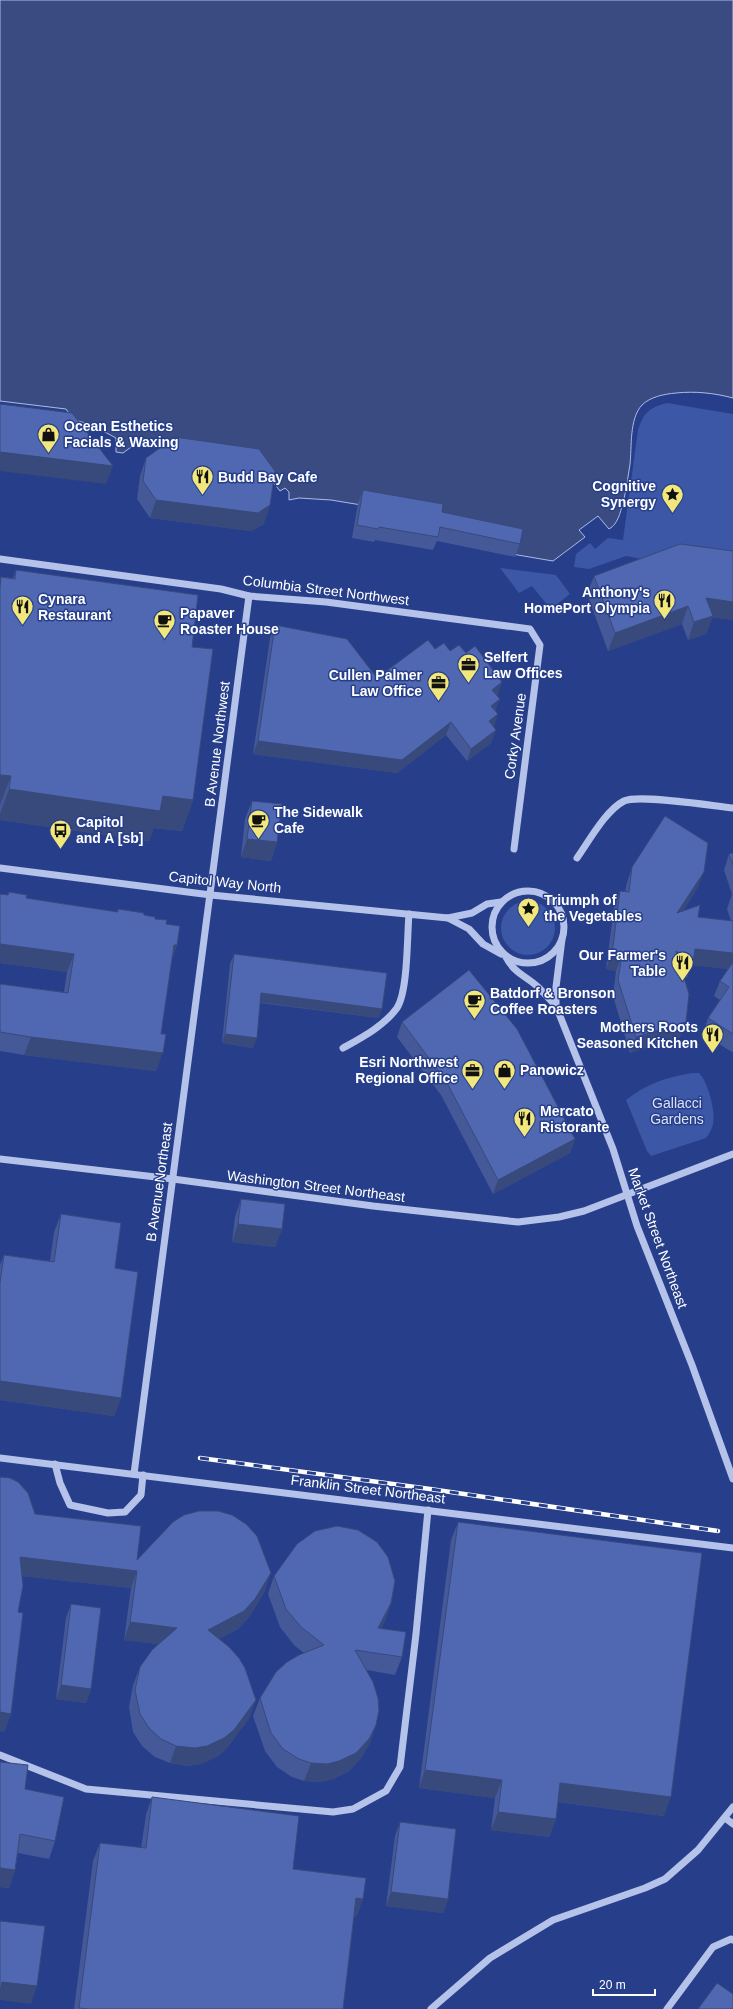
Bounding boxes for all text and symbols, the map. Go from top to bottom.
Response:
place label: Ocean Esthetics Facials & Waxing [64,418,179,450]
shop icon: Ocean Esthetics Facials & Waxing [35,421,61,454]
restaurant icon: Budd Bay Cafe [189,464,215,497]
place label: Budd Bay Cafe [218,469,318,485]
place label: Cognitive Synergy [592,478,656,510]
place icon: Cognitive Synergy [659,481,685,514]
street label: Columbia Street Northwest [242,572,410,608]
place label: Anthony's HomePort Olympia [524,584,650,616]
restaurant icon: Anthony's HomePort Olympia [652,587,678,620]
place label: Cynara Restaurant [38,591,111,623]
restaurant icon: Cynara Restaurant [10,594,36,627]
place label: Papaver Roaster House [180,605,279,637]
cafe icon: Papaver Roaster House [151,608,177,641]
place label: Selfert Law Offices [484,649,563,681]
office icon: Selfert Law Offices [456,652,482,685]
place label: Cullen Palmer Law Office [329,667,423,699]
office icon: Cullen Palmer Law Office [425,670,451,703]
street label: B Avenue Northwest [201,680,233,808]
street label: Corky Avenue [501,692,529,780]
place label: The Sidewalk Cafe [274,804,363,836]
cafe icon: The Sidewalk Cafe [245,807,271,840]
place label: Capitol and A [sb] [76,814,143,846]
bus stop icon: Capitol and A [sb] [47,817,73,850]
street label: Capitol Way North [168,868,282,896]
place label: Triumph of the Vegetables [544,892,642,924]
place icon: Triumph of the Vegetables [516,895,542,928]
place label: Our Farmer's Table [579,947,666,979]
restaurant icon: Our Farmer's Table [669,950,695,983]
place label: Batdorf & Bronson Coffee Roasters [490,985,615,1017]
cafe icon: Batdorf & Bronson Coffee Roasters [461,988,487,1021]
place label: Mothers Roots Seasoned Kitchen [577,1019,698,1051]
restaurant icon: Mothers Roots Seasoned Kitchen [700,1022,726,1055]
place label: Esri Northwest Regional Office [355,1054,458,1086]
office icon: Esri Northwest Regional Office [460,1057,486,1090]
shop icon: Panowicz [492,1057,518,1090]
place label: Panowicz [520,1062,584,1078]
park label: Gallacci Gardens [650,1095,704,1127]
place label: Mercato Ristorante [540,1103,609,1135]
restaurant icon: Mercato Ristorante [512,1106,538,1139]
street label: B AvenueNortheast [143,1121,175,1243]
street label: Market Street Northeast [625,1165,691,1311]
street label: Washington Street Northeast [226,1167,406,1205]
street label: Franklin Street Northeast [290,1472,446,1506]
scale bar [593,1971,655,1997]
text: 20 m [599,1978,626,1992]

